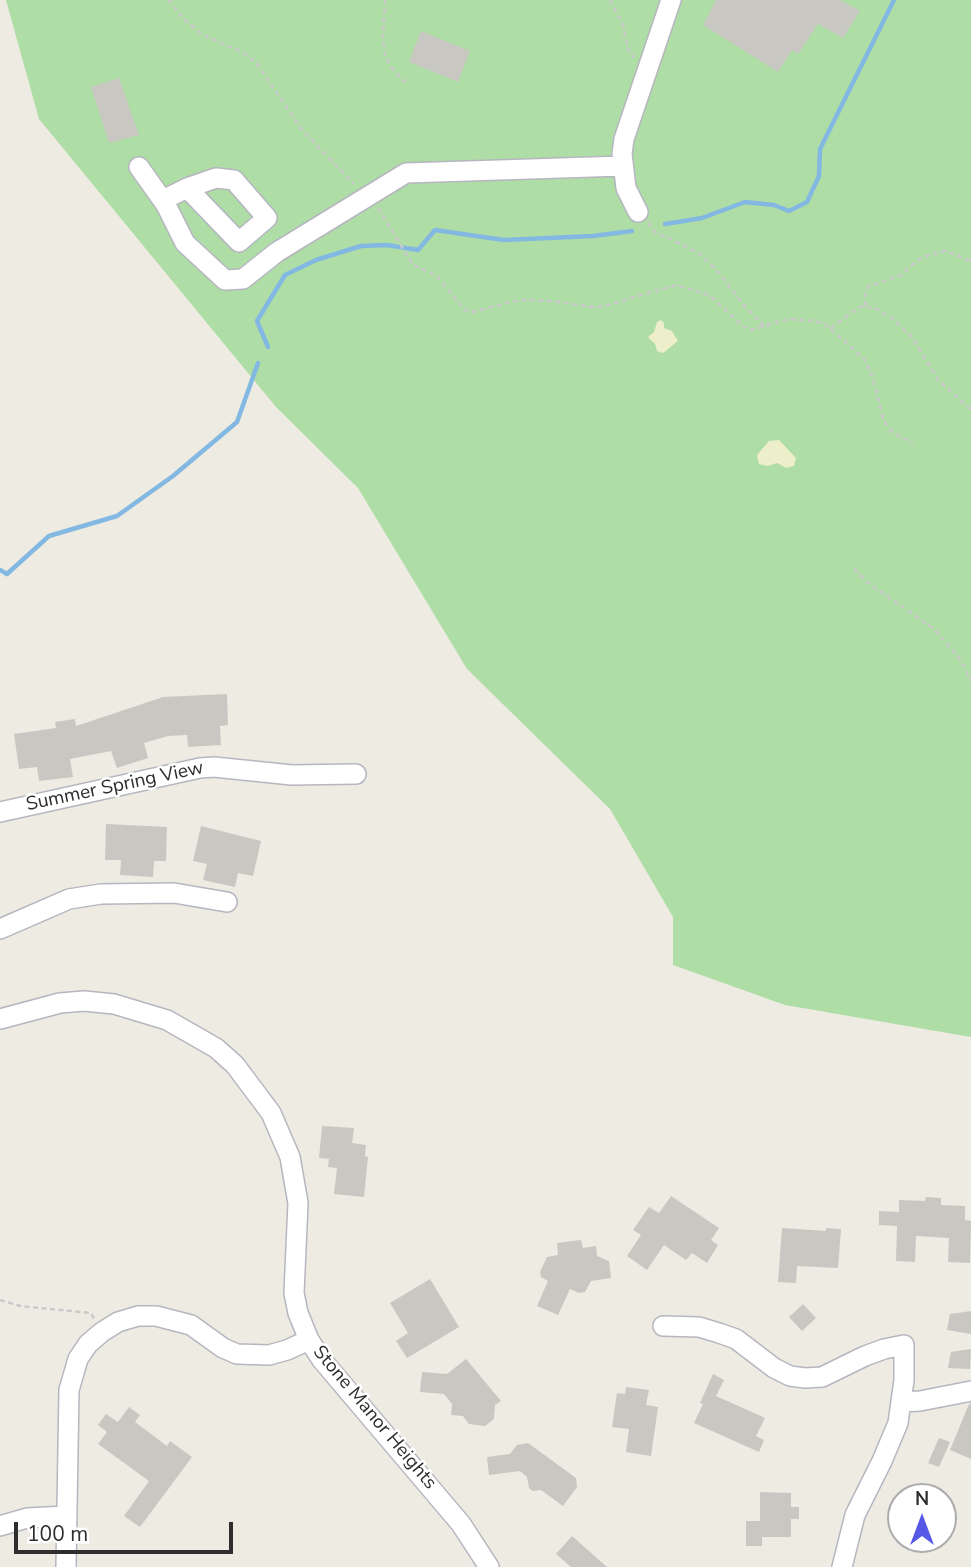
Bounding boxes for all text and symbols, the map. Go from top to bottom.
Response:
street label: Summer Spring View [24,757,206,817]
street label: Stone Manor Heights [307,1341,441,1495]
north arrow [887,1483,957,1553]
text: N [915,1486,929,1512]
scale bar [18,1508,236,1552]
text: 100 m [27,1520,88,1548]

